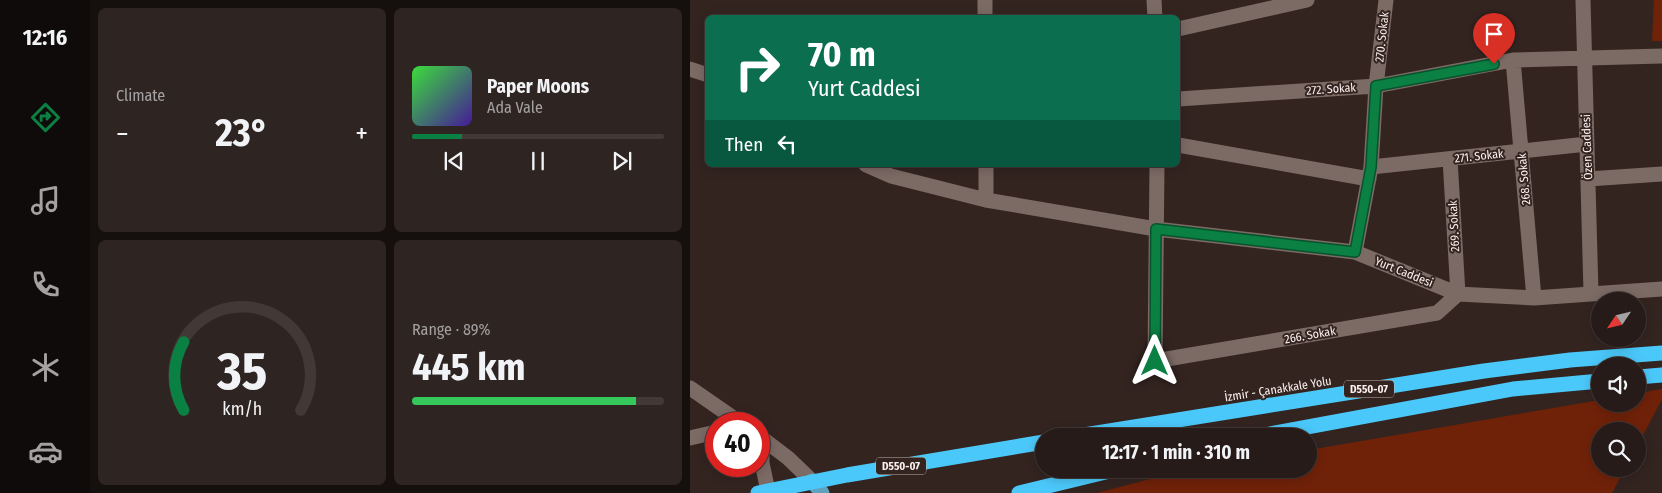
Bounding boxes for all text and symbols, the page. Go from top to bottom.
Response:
street label: 270. Sokak [1372,11,1392,63]
pin [1473,13,1515,64]
icon: arrive [1480,20,1508,48]
text: 12:16 [23,24,67,51]
text: 70 m [808,33,876,75]
icon: right [725,35,790,100]
text: Paper Moons [487,75,589,98]
text: Yurt Caddesi [808,75,921,102]
street label: 272. Sokak [1306,80,1357,98]
text: Climate [116,86,165,105]
text: Ada Vale [487,98,543,117]
icon: directions [28,100,63,135]
text: 23° [215,110,269,156]
street label: Özen Caddesi [1577,114,1595,180]
text: − [116,117,129,150]
text: + [355,117,368,150]
icon: left [773,130,801,158]
text: Then [725,133,763,156]
street label: 271. Sokak [1454,146,1505,166]
icon: previous [440,147,468,175]
icon: pause [524,147,552,175]
icon: next [608,147,636,175]
street label: 268. Sokak [1515,152,1533,205]
icon: music [28,183,63,218]
street label: 269. Sokak [1446,200,1462,252]
street label: Yurt Caddesi [1373,254,1435,290]
icon: phone [28,267,63,302]
north arrow [1591,292,1646,348]
map controls [1591,292,1646,477]
text: Range · 89% [412,320,490,339]
street label: 266. Sokak [1283,324,1337,346]
position arrow [1128,334,1180,386]
text: 35 [216,340,267,403]
text: 445 km [412,344,526,390]
icon: climate [28,350,63,385]
button: sound [1591,357,1646,412]
street label: İzmir - Çanakkale Yolu [1223,373,1332,404]
road number: D550-07 [1344,380,1394,398]
text: km/h [222,398,262,420]
speed limit sign: 40 [705,412,770,477]
button: search [1591,422,1646,477]
icon: car [28,434,63,469]
text: 12:17 · 1 min · 310 m [1102,441,1250,464]
road number: D550-07 [876,458,926,474]

